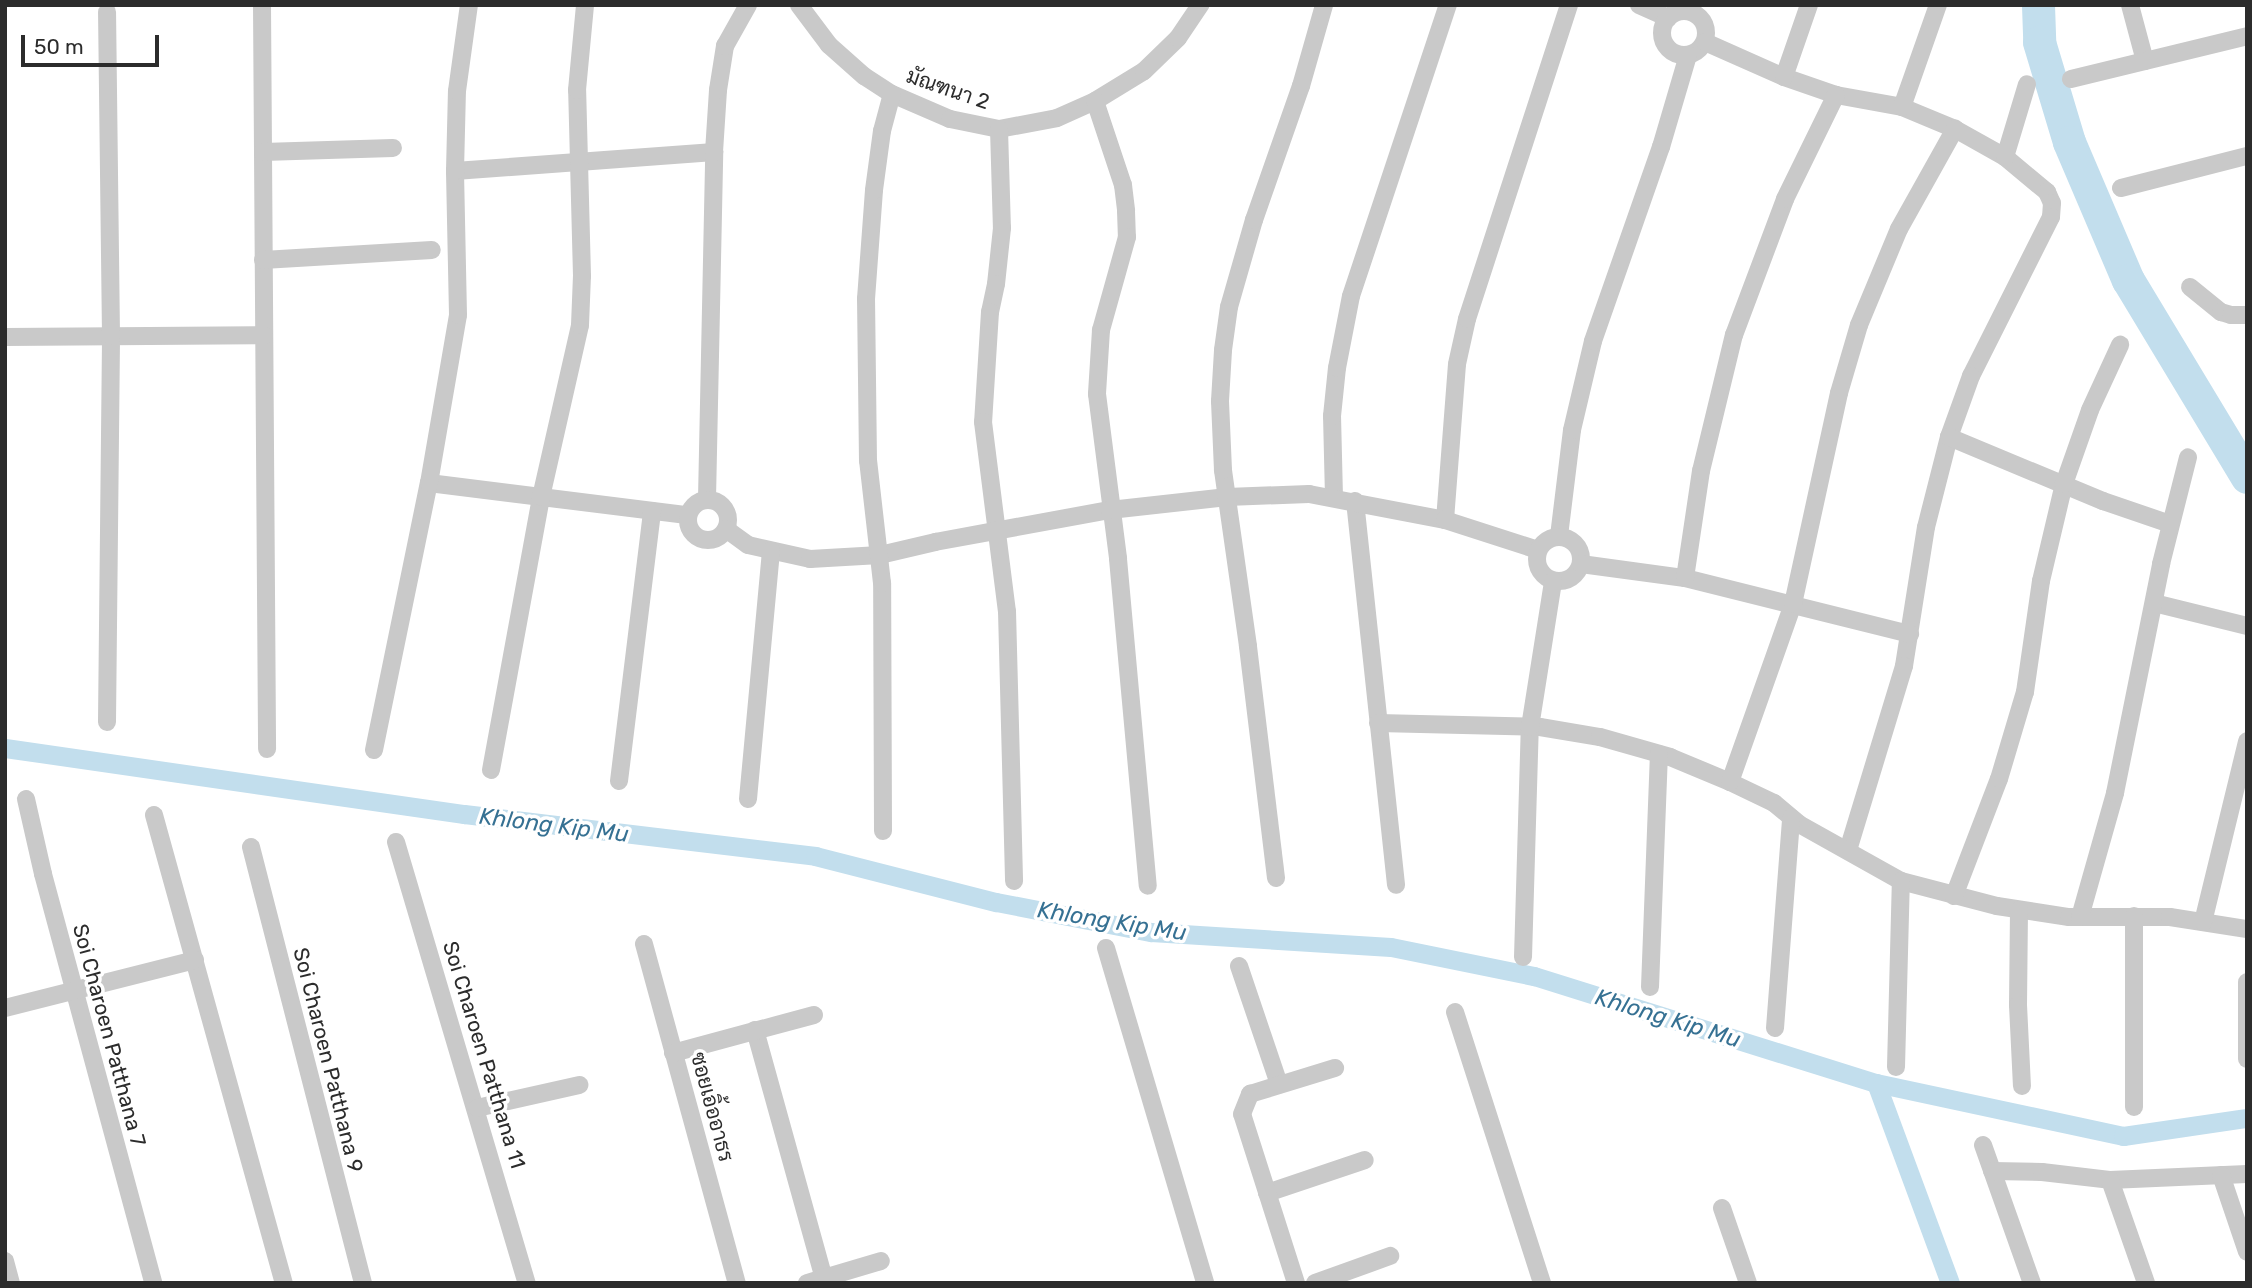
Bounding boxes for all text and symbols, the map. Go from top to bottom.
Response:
scale bar [24,21,163,65]
text: 50 m [34,34,84,59]
street label: มัณฑนา 2 [903,63,993,115]
water label: Khlong Kip Mu [478,802,630,848]
water label: Khlong Kip Mu [1036,896,1188,946]
street label: Soi Charoen Patthana 7 [67,921,151,1149]
street label: Soi Charoen Patthana 11 [437,938,531,1172]
street label: Soi Charoen Patthana 9 [288,945,368,1175]
water label: Khlong Kip Mu [1592,983,1744,1053]
street label: ซอยเอิ้ออาธร [685,1049,739,1165]

